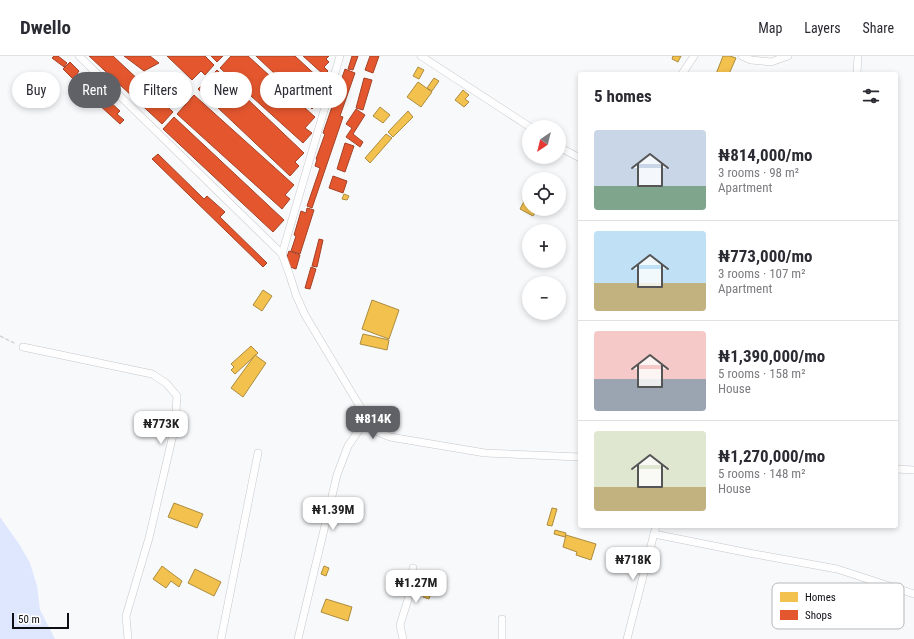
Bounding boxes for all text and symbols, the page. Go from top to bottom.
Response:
text: Dwello [20,16,71,39]
text: Map [758,20,782,36]
text: Layers [804,20,841,36]
text: Share [863,20,894,36]
chip: Buy [12,72,60,108]
chip: Rent [68,72,121,108]
chip: Filters [129,72,192,108]
chip: New [200,72,252,108]
chip: Apartment [260,72,347,108]
icon: filters [860,85,882,107]
text: 5 homes [594,86,652,106]
north arrow [522,120,566,164]
map controls [522,120,566,320]
text: ₦814,000/mo [718,145,813,165]
icon: home [626,146,674,194]
text: 3 rooms · 98 m² [718,165,799,180]
button: locate [522,172,566,216]
text: Apartment [718,180,772,195]
button: + [522,224,566,268]
text: ₦773,000/mo [718,246,813,266]
icon: home [626,247,674,295]
text: 3 rooms · 107 m² [718,266,805,281]
button: − [522,276,566,320]
text: Apartment [718,281,772,296]
text: ₦1,390,000/mo [718,346,825,366]
icon: home [626,347,674,395]
text: 5 rooms · 158 m² [718,366,805,381]
text: House [718,381,751,396]
pin: ₦814K [345,406,401,440]
pin: ₦773K [133,411,189,445]
text: ₦814K [355,411,391,426]
text: ₦773K [143,416,179,431]
text: ₦1,270,000/mo [718,446,825,466]
icon: home [626,447,674,495]
text: 5 rooms · 148 m² [718,466,805,481]
text: House [718,481,751,496]
pin: ₦1.39M [300,497,366,531]
text: ₦1.39M [312,502,354,517]
pin: ₦718K [605,547,661,581]
text: ₦718K [615,552,651,567]
pin: ₦1.27M [383,570,449,604]
text: ₦1.27M [395,575,437,590]
legend [772,583,904,629]
text: Homes [805,591,836,604]
text: Shops [805,609,832,622]
scale bar [12,611,69,630]
text: 50 m [18,613,40,626]

